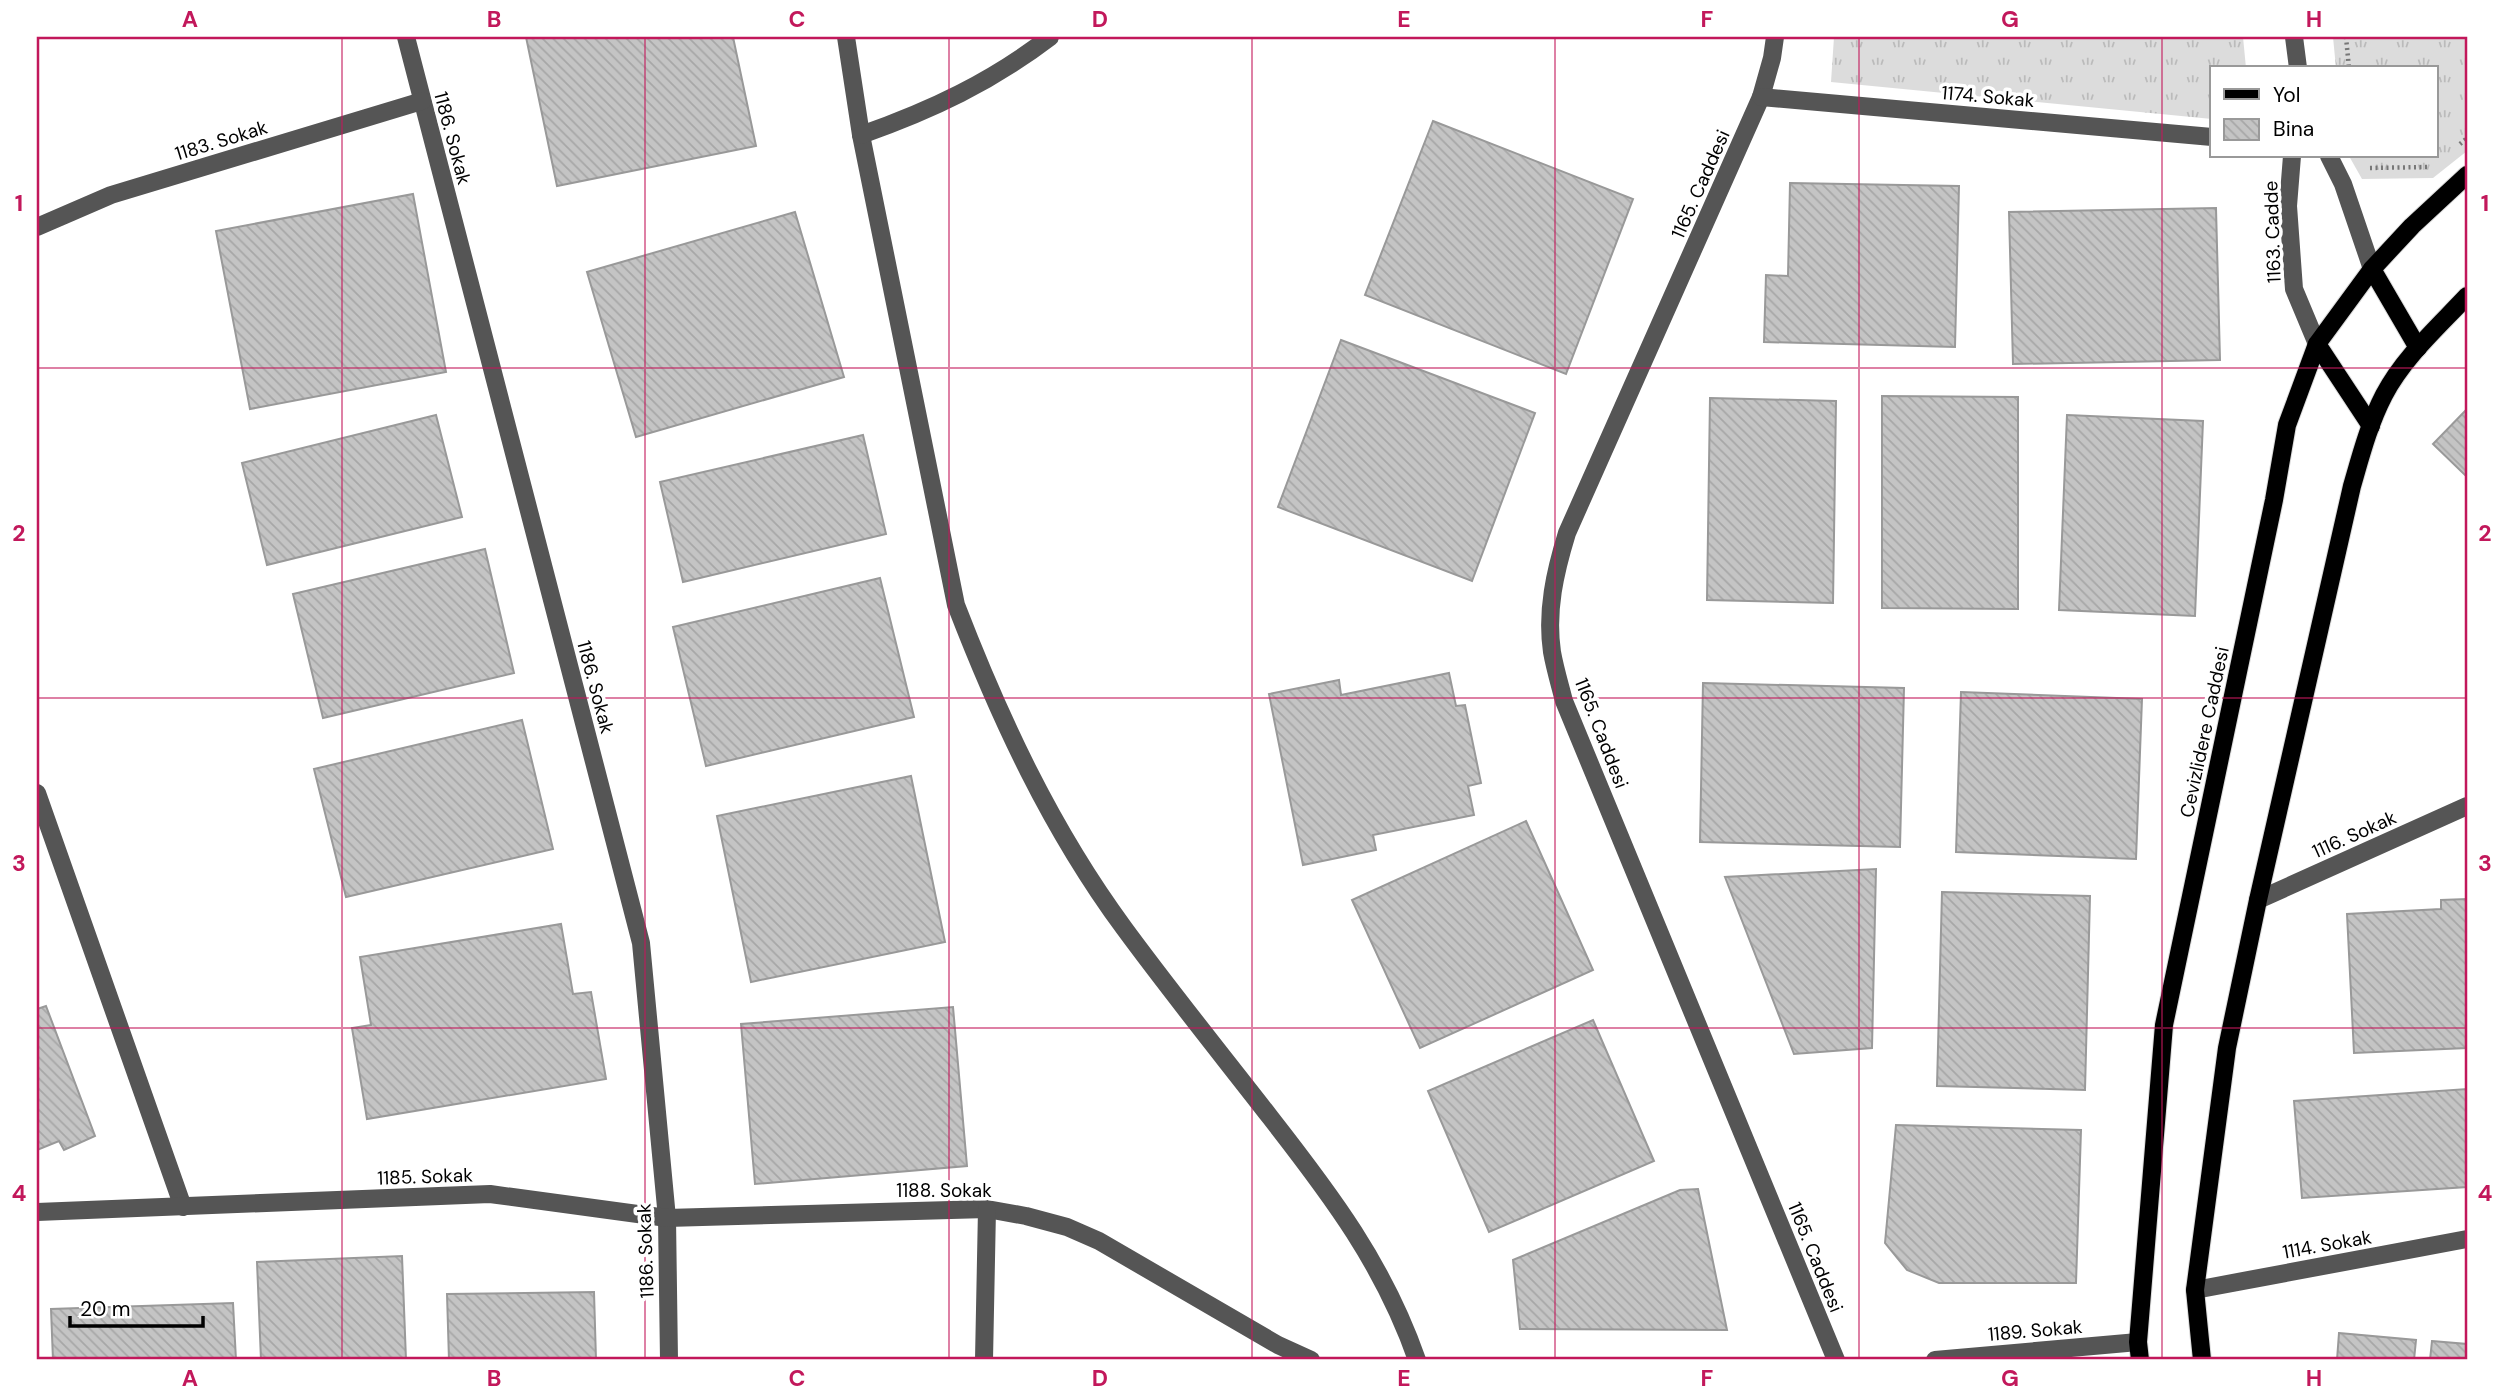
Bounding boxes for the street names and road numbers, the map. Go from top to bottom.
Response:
street label: 1174. Sokak [1941,80,2036,113]
street label: 1186. Sokak [428,89,477,188]
street label: 1183. Sokak [172,114,271,166]
street label: 1165. Caddesi [1665,126,1736,243]
street label: 1163. Cadde [2258,180,2287,284]
street label: 1186. Sokak [571,638,620,737]
street label: Cevizlidere Caddesi [2174,644,2235,820]
street label: 1165. Caddesi [1569,674,1634,792]
street label: 1116. Sokak [2308,805,2401,864]
street label: 1185. Sokak [377,1162,474,1191]
street label: 1188. Sokak [896,1178,992,1203]
street label: 1165. Caddesi [1782,1198,1849,1316]
street label: 1186. Sokak [631,1203,660,1299]
street label: 1114. Sokak [2281,1224,2374,1265]
street label: 1189. Sokak [1987,1314,2084,1347]

